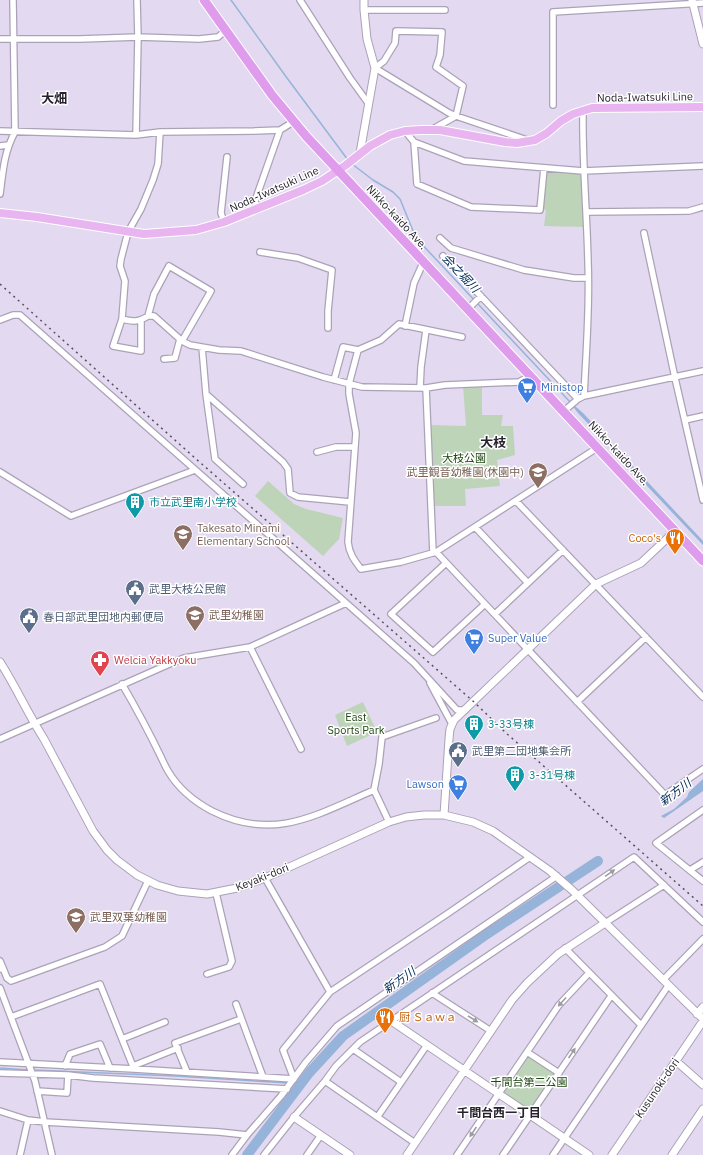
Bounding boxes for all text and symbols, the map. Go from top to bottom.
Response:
street label: Noda-Iwatsuki Line [597,89,693,105]
district label: 大畑 [41,90,67,107]
street label: Noda-Iwatsuki Line [227,163,321,215]
street label: Nikko-kaido Ave. [364,182,430,252]
water label: 会之堀川 [439,250,484,297]
supermarket icon: Ministop [516,376,538,404]
place label: Ministop [541,380,583,394]
street label: Nikko-kaido Ave. [586,418,652,488]
district label: 大枝 [480,434,506,451]
park label: 大枝公園 [442,451,486,465]
school or university icon: 武里観音幼稚園(休園中) [527,461,549,489]
place label: 武里観音幼稚園(休園中) [407,465,524,479]
building icon: 市立武里南小学校 [124,491,146,519]
place label: 市立武里南小学校 [149,495,237,509]
place label: Takesato Minami Elementary School [197,521,290,548]
school or university icon: Takesato Minami Elementary School [172,523,194,551]
restaurant icon: Coco's [664,527,686,555]
place label: Coco's [629,531,661,545]
public building icon: 武里大枝公民館 [124,578,146,606]
place label: 武里大枝公民館 [149,582,226,596]
school or university icon: 武里幼稚園 [184,604,206,632]
public building icon: 春日部武里団地内郵便局 [18,606,40,634]
place label: 武里幼稚園 [209,608,264,622]
place label: 春日部武里団地内郵便局 [43,610,164,624]
supermarket icon: Super Value [463,627,485,655]
place label: Super Value [488,631,547,645]
pharmacy icon: Welcia Yakkyoku [89,649,111,677]
place label: Welcia Yakkyoku [114,653,196,667]
park label: East Sports Park [327,710,385,737]
building icon: 3-33号棟 [463,713,485,741]
place label: 3-33号棟 [488,717,534,731]
public building icon: 武里第二団地集会所 [447,740,469,768]
place label: 武里第二団地集会所 [472,744,572,758]
building icon: 3-31号棟 [504,764,526,792]
place label: 3-31号棟 [529,768,575,782]
supermarket icon: Lawson [447,773,469,801]
water label: 新方川 [656,774,695,809]
place label: Lawson [406,777,444,791]
street label: Keyaki-dori [233,860,291,894]
one-way arrow [605,869,615,877]
school or university icon: 武里双葉幼稚園 [65,906,87,934]
place label: 武里双葉幼稚園 [90,910,167,924]
water label: 新方川 [380,962,420,996]
one-way arrow [558,997,567,1007]
restaurant icon: 厨 Ｓａｗａ [374,1006,396,1034]
place label: 厨 Ｓａｗａ [399,1010,457,1024]
one-way arrow [468,1015,478,1023]
one-way arrow [568,1048,576,1058]
street label: Kusunoki-dori [632,1055,682,1121]
park label: 千間台第二公園 [491,1075,568,1089]
district label: 千間台西一丁目 [457,1105,541,1120]
one-way arrow [469,1126,477,1137]

